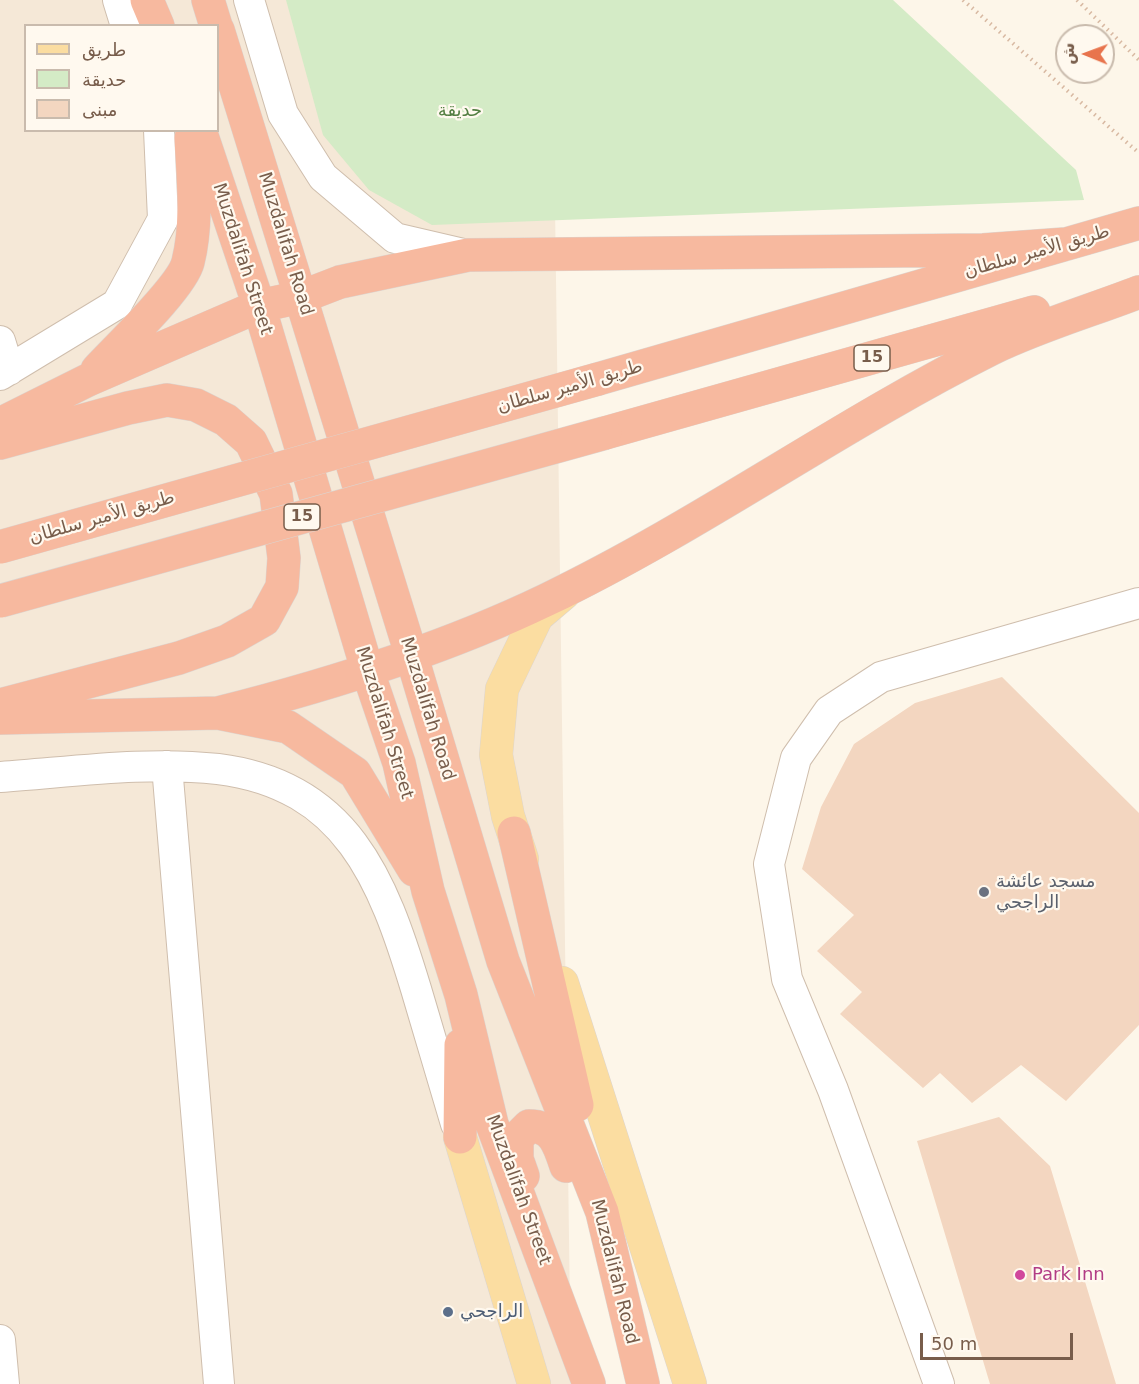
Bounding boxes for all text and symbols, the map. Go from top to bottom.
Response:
legend [24,24,219,132]
north arrow [1055,24,1115,84]
text: طريق [82,39,126,60]
text: ش [1059,43,1078,65]
text: حديقة [82,69,126,90]
text: مبنى [82,99,118,120]
park label: حديقة [438,100,482,122]
street label: Muzdalifah Road [253,170,317,318]
street label: Muzdalifah Street [207,181,277,337]
street label: طريق الأمير سلطان [962,221,1112,283]
road number: 15 [854,345,890,371]
street label: طريق الأمير سلطان [495,356,645,418]
street label: طريق الأمير سلطان [27,487,177,549]
road number: 15 [284,504,320,530]
street label: Muzdalifah Road [395,635,459,783]
street label: Muzdalifah Street [351,644,417,802]
place label: مسجد عائشة الراجحي [996,871,1095,914]
marker: مسجد عائشة الراجحي [977,885,991,899]
street label: Muzdalifah Street [481,1112,555,1268]
street label: Muzdalifah Road [586,1197,642,1347]
place label: Park Inn [1032,1264,1105,1286]
marker: Park Inn [1013,1268,1027,1282]
place label: الراجحي [460,1301,523,1323]
marker: الراجحي [441,1305,455,1319]
scale bar [923,1321,1076,1359]
text: 50 m [931,1333,977,1354]

